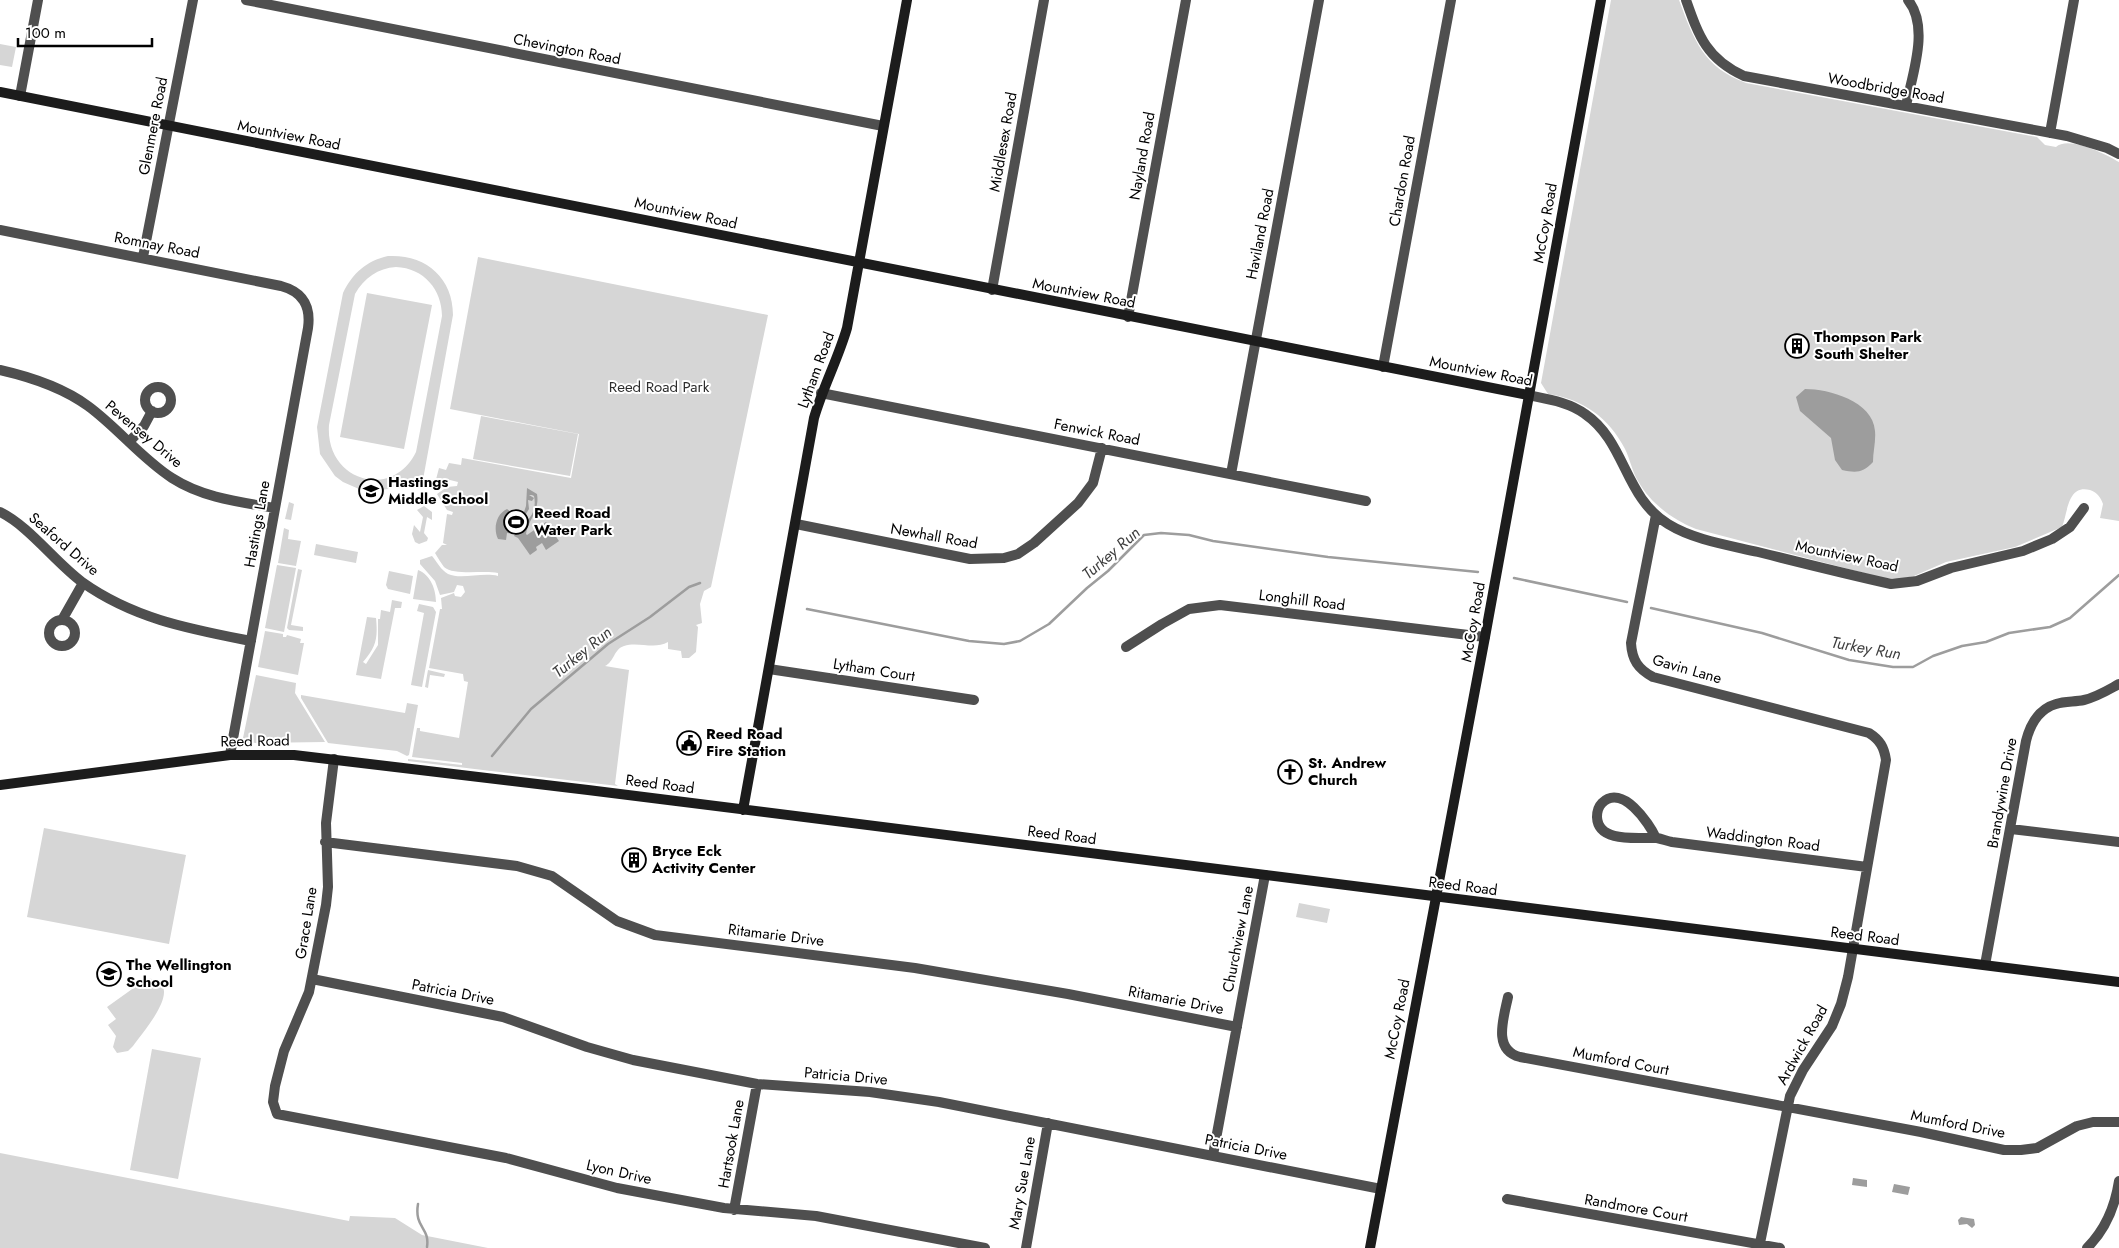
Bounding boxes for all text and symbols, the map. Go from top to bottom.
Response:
scale bar [18,15,151,47]
text: 100 m [25,22,66,44]
street label: Chevington Road [511,28,623,70]
street label: Woodbridge Road [1826,67,1946,109]
street label: Glenmere Road [133,75,173,177]
street label: Middlesex Road [983,90,1023,194]
street label: Nayland Road [1123,110,1161,202]
street label: Mountview Road [235,114,343,156]
street label: Chardon Road [1383,134,1421,228]
street label: McCoy Road [1527,181,1563,265]
street label: Haviland Road [1240,187,1280,281]
street label: Mountview Road [632,191,740,235]
street label: Romnay Road [112,226,202,264]
street label: Mountview Road [1030,272,1138,314]
place label: Thompson Park South Shelter [1814,326,1922,365]
street label: Lytham Road [792,329,840,411]
building icon: Thompson Park South Shelter [1784,333,1810,359]
street label: Mountview Road [1427,350,1535,392]
park label: Reed Road Park [609,376,710,398]
street label: Pevensey Drive [100,395,188,473]
street label: Fenwick Road [1052,413,1142,451]
place label: Hastings Middle School [388,471,488,510]
street label: Hastings Lane [239,478,276,569]
school or university icon: Hastings Middle School [358,478,384,504]
place label: Reed Road Water Park [534,502,613,541]
street label: Seaford Drive [24,507,104,581]
sports icon: Reed Road Water Park [503,509,529,535]
street label: Newhall Road [889,518,979,554]
water label: Turkey Run [1077,521,1145,585]
street label: Mountview Road [1793,534,1901,578]
street label: McCoy Road [1455,580,1491,664]
street label: Longhill Road [1258,584,1346,616]
water label: Turkey Run [547,621,617,683]
water label: Turkey Run [1829,631,1903,665]
street label: Gavin Lane [1650,649,1725,689]
street label: Lytham Court [831,653,917,687]
place label: Reed Road Fire Station [706,723,786,762]
street label: Reed Road [220,729,290,753]
public building icon: Reed Road Fire Station [676,730,702,756]
street label: Brandywine Drive [1981,736,2023,850]
place label: St. Andrew Church [1308,752,1387,791]
church icon: St. Andrew Church [1277,759,1303,785]
street label: Reed Road [624,769,696,799]
street label: Reed Road [1026,820,1098,850]
street label: Waddington Road [1705,821,1821,857]
place label: Bryce Eck Activity Center [651,840,757,879]
building icon: Bryce Eck Activity Center [621,847,647,873]
street label: Reed Road [1427,871,1499,901]
street label: Churchview Lane [1217,884,1259,994]
street label: Grace Lane [289,885,323,961]
street label: Ritamarie Drive [727,918,826,952]
street label: Reed Road [1829,921,1901,951]
place label: The Wellington School [126,954,232,993]
school or university icon: The Wellington School [96,961,122,987]
street label: Patricia Drive [410,973,496,1011]
street label: McCoy Road [1378,977,1416,1061]
street label: Ritamarie Drive [1126,980,1226,1020]
street label: Ardwick Road [1771,1001,1833,1089]
street label: Mumford Court [1571,1041,1671,1081]
street label: Patricia Drive [803,1061,889,1091]
street label: Hartsook Lane [712,1098,750,1190]
street label: Mumford Drive [1909,1104,2007,1144]
street label: Patricia Drive [1203,1128,1289,1166]
street label: Mary Sue Lane [1003,1135,1041,1231]
street label: Lyon Drive [584,1154,654,1190]
street label: Randmore Court [1583,1188,1690,1228]

